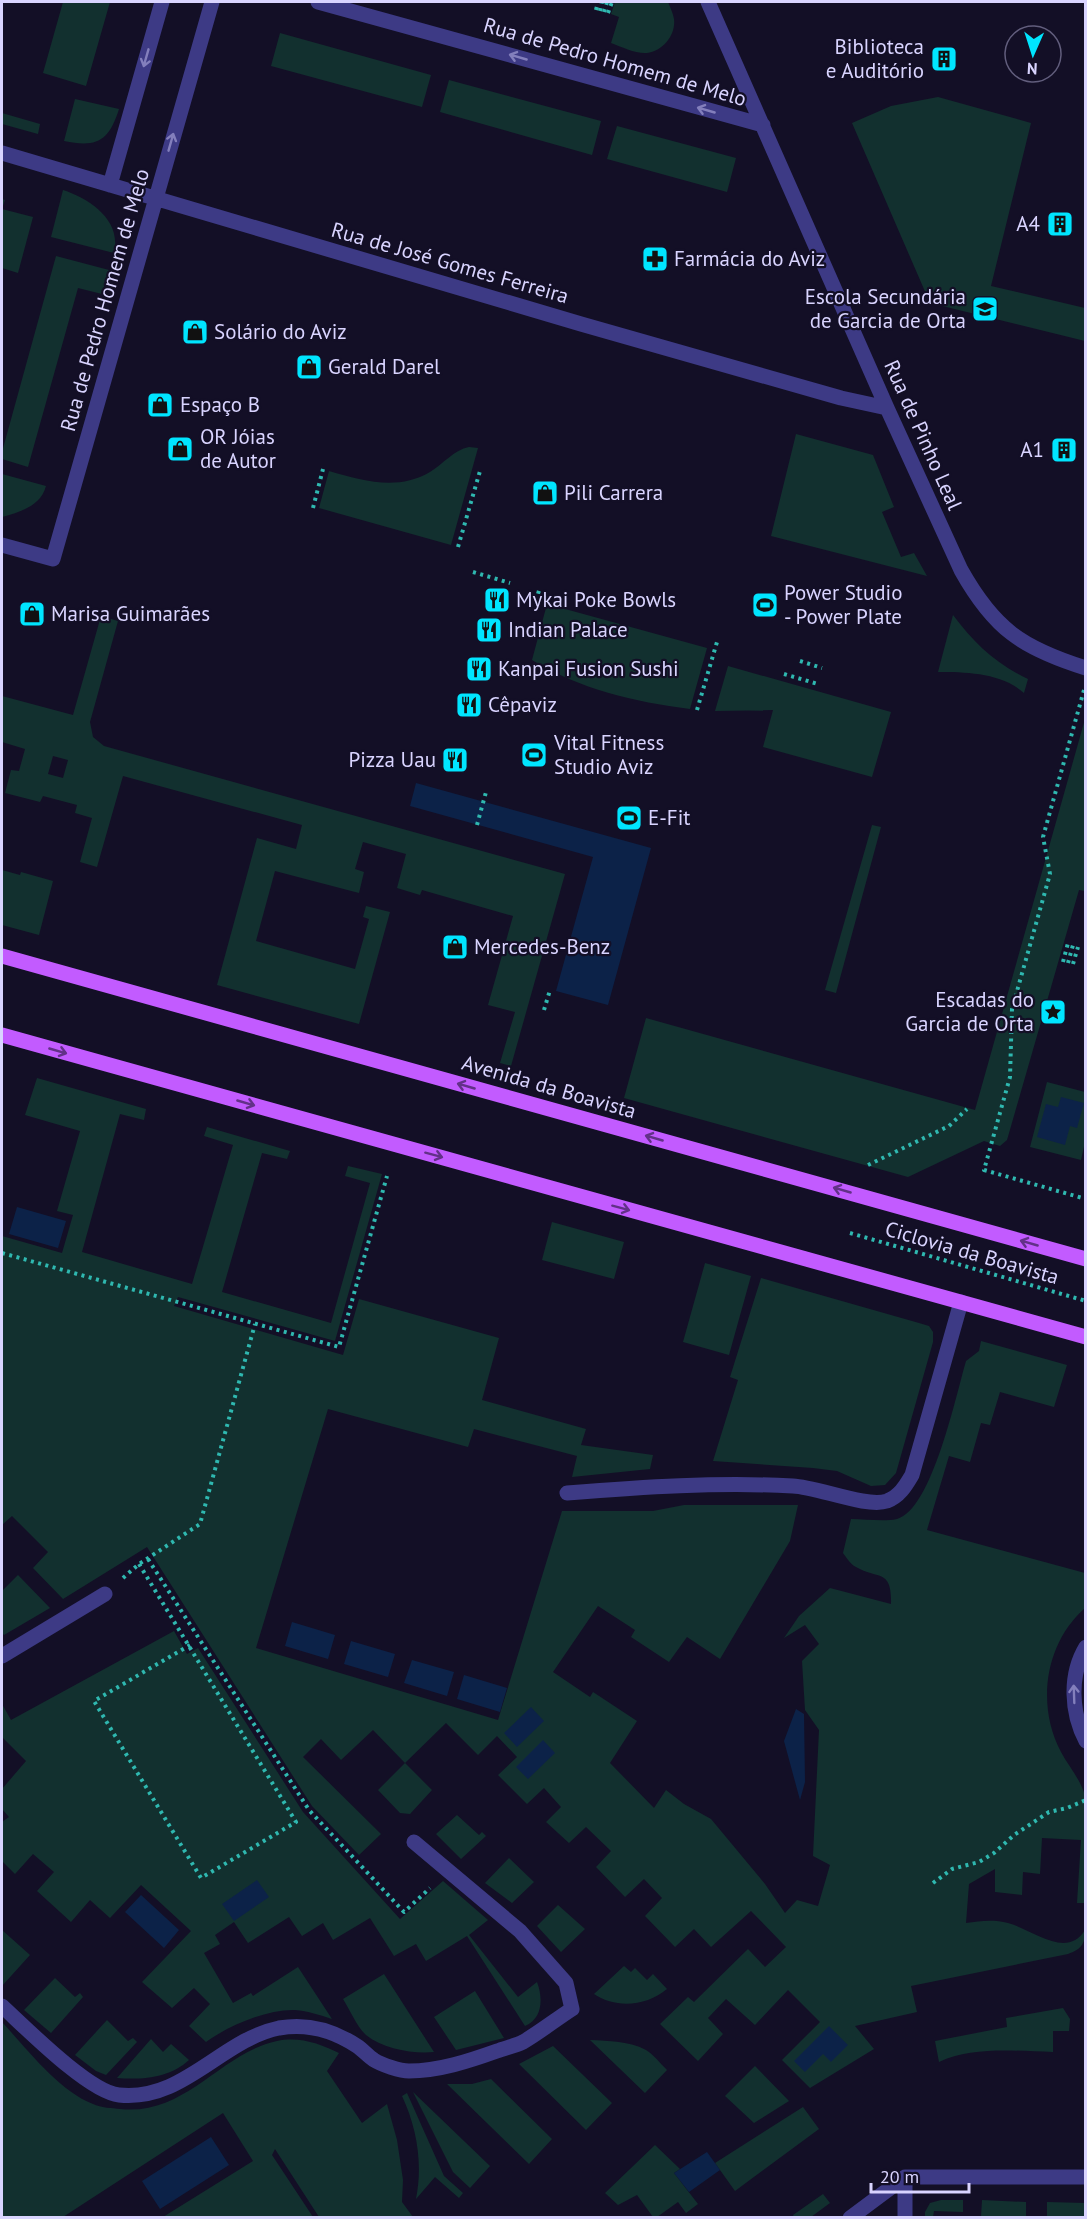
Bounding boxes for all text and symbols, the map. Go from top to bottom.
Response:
street label: Rua de Pedro Homem de Melo [481,11,750,112]
north arrow [1003,24,1063,84]
place label: Biblioteca e Auditório [826,33,924,84]
building icon: Biblioteca e Auditório [929,44,959,74]
one-way arrow [140,48,151,67]
one-way arrow [509,51,528,62]
text: N [1026,59,1038,79]
one-way arrow [697,103,716,115]
one-way arrow [166,133,177,152]
street label: Rua de Pedro Homem de Melo [54,165,155,434]
building icon: A4 [1045,209,1075,239]
place label: A4 [1016,210,1040,237]
street label: Rua de José Gomes Ferreira [328,216,572,309]
pharmacy icon: Farmácia do Aviz [640,244,670,274]
place label: Farmácia do Aviz [674,245,825,272]
place label: Escola Secundária de Garcia de Orta [805,283,966,334]
school or university icon: Escola Secundária de Garcia de Orta [970,294,1000,324]
shop icon: Solário do Aviz [180,317,210,347]
place label: Solário do Aviz [214,318,347,345]
shop icon: Gerald Darel [294,352,324,382]
place label: Gerald Darel [328,353,440,380]
street label: Rua de Pinho Leal [878,356,969,514]
shop icon: Espaço B [145,390,175,420]
place label: Espaço B [180,391,260,418]
place label: OR Jóias de Autor [200,423,276,474]
shop icon: OR Jóias de Autor [165,434,195,464]
building icon: A1 [1049,435,1079,465]
place label: A1 [1020,436,1044,463]
shop icon: Pili Carrera [530,478,560,508]
place label: Pili Carrera [564,479,663,506]
place label: Power Studio - Power Plate [784,579,902,630]
restaurant icon: Mykai Poke Bowls [482,585,512,615]
place label: Mykai Poke Bowls [516,586,676,613]
sports icon: Power Studio - Power Plate [750,590,780,620]
shop icon: Marisa Guimarães [17,599,47,629]
place label: Marisa Guimarães [51,600,210,627]
restaurant icon: Indian Palace [474,615,504,645]
place label: Indian Palace [508,616,628,643]
restaurant icon: Kanpai Fusion Sushi [464,654,494,684]
place label: Kanpai Fusion Sushi [498,655,679,682]
restaurant icon: Cêpaviz [454,690,484,720]
place label: Cêpaviz [488,691,557,718]
place label: Vital Fitness Studio Aviz [553,729,664,780]
sports icon: Vital Fitness Studio Aviz [519,740,549,770]
restaurant icon: Pizza Uau [440,745,470,775]
place label: Pizza Uau [348,746,436,773]
sports icon: E-Fit [614,803,644,833]
place label: E-Fit [648,804,690,831]
shop icon: Mercedes-Benz [440,932,470,962]
place label: Mercedes-Benz [474,933,610,960]
place label: Escadas do Garcia de Orta [905,986,1034,1037]
place icon: Escadas do Garcia de Orta [1038,997,1068,1027]
one-way arrow [48,1046,67,1057]
street label: Avenida da Boavista [459,1049,639,1124]
one-way arrow [457,1080,476,1091]
one-way arrow [236,1098,255,1110]
one-way arrow [645,1132,664,1143]
one-way arrow [424,1150,443,1162]
one-way arrow [833,1184,852,1195]
one-way arrow [612,1203,631,1214]
street label: Ciclovia da Boavista [882,1215,1062,1290]
one-way arrow [1020,1237,1039,1249]
one-way arrow [1069,1684,1080,1704]
scale bar [871,2156,968,2194]
text: 20 m [880,2165,919,2188]

